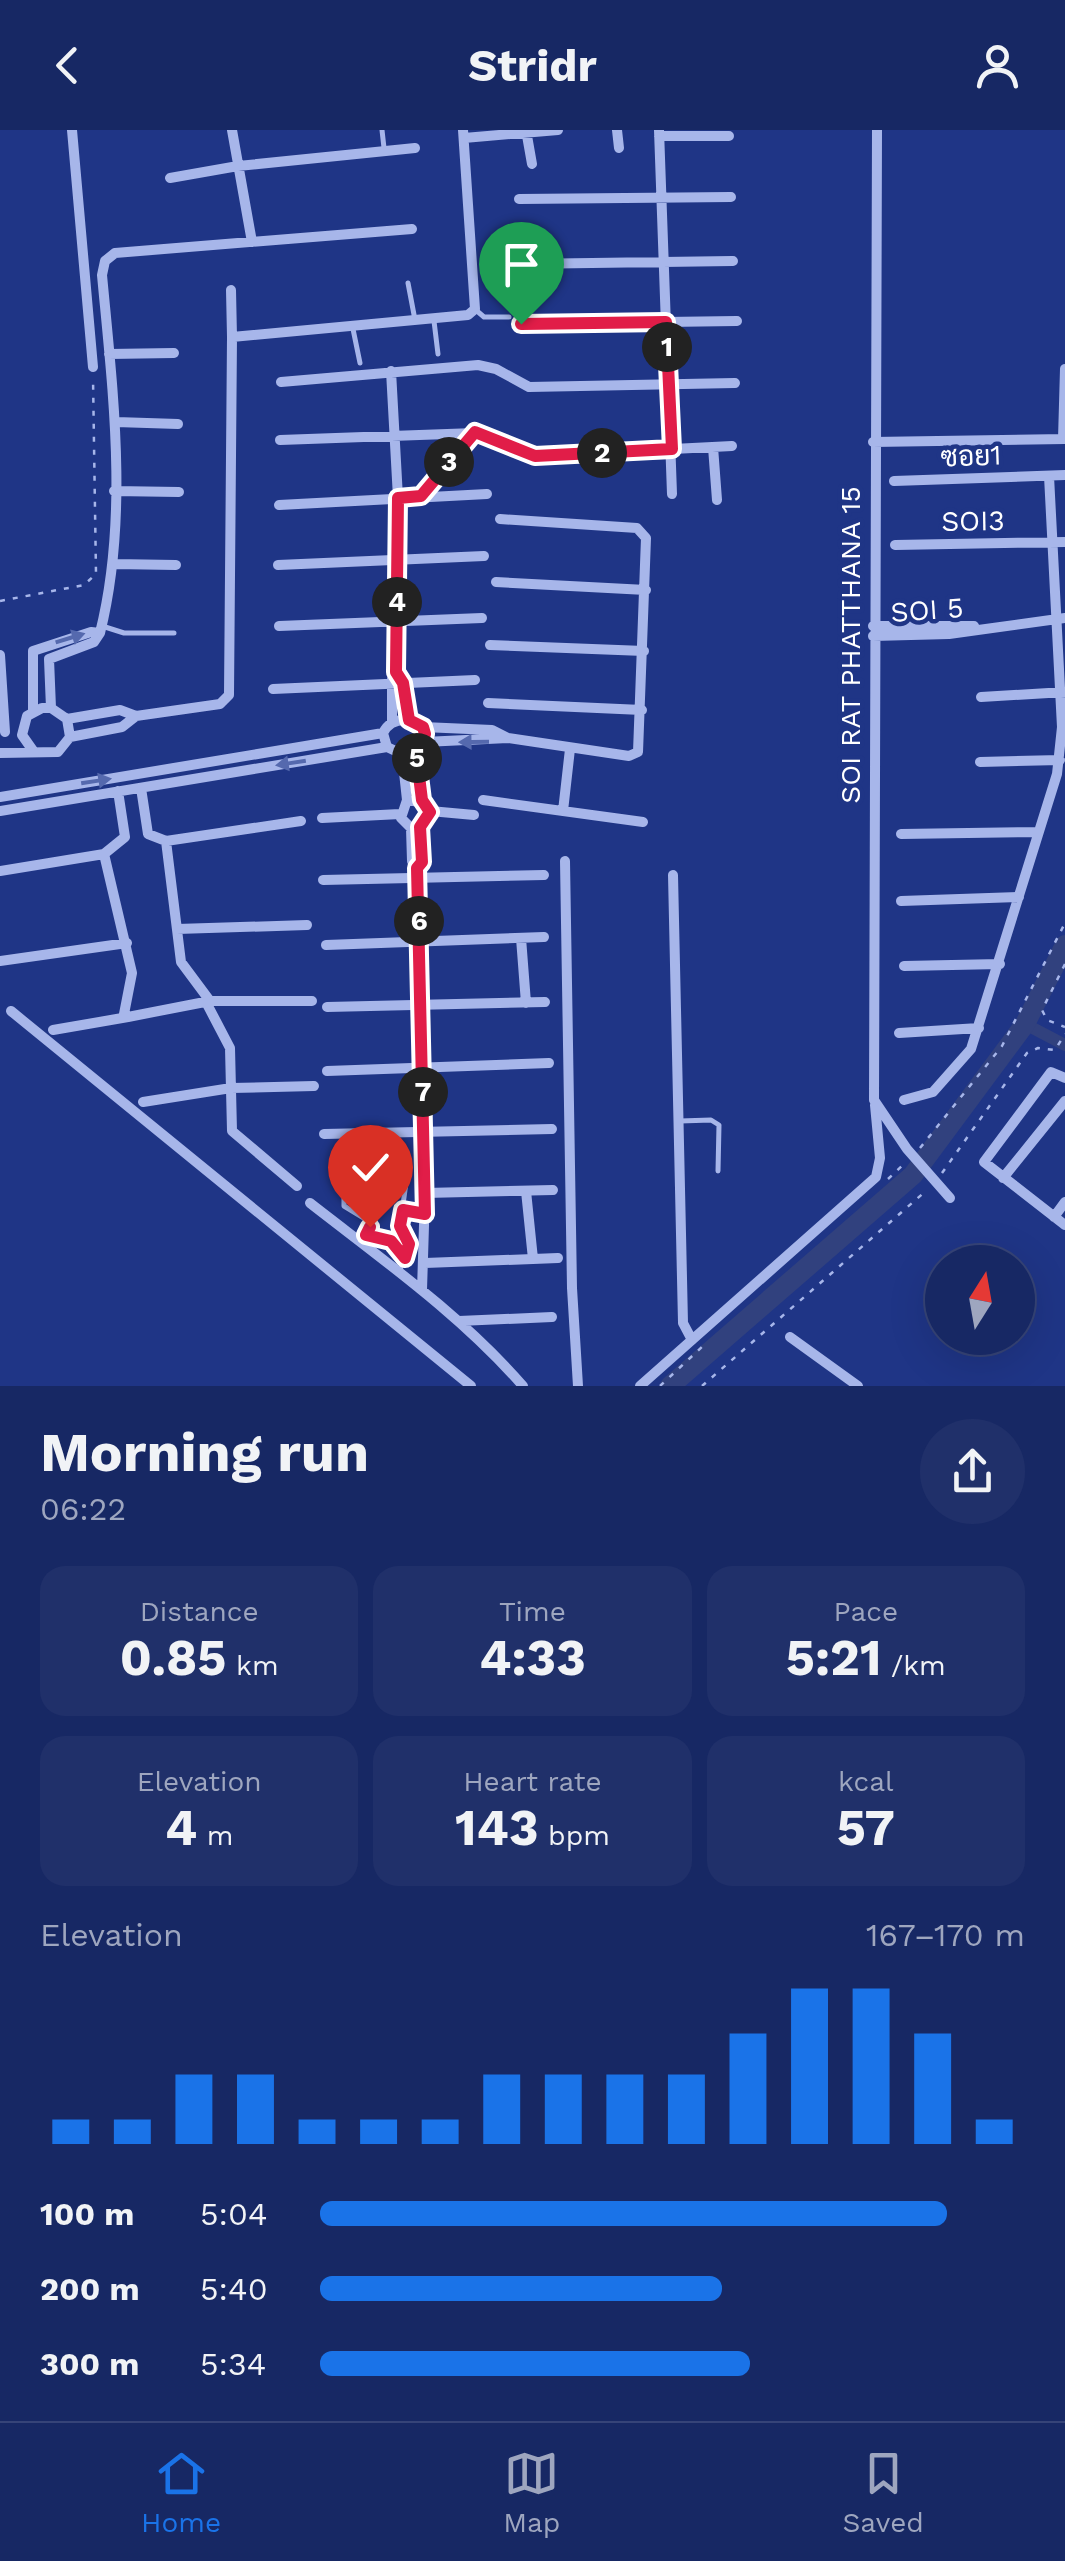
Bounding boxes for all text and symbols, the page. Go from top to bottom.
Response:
icon: back [40,38,95,93]
icon: person [970,38,1025,93]
text: Stridr [468,39,597,92]
pin [479,222,564,325]
icon: arrive [494,237,549,292]
pin: 1 [642,322,692,372]
text: 1 [661,330,673,363]
pin: 2 [577,428,627,478]
text: 2 [594,436,610,469]
pin: 3 [424,437,474,487]
street label: ซอย1 [940,438,1002,474]
text: 3 [441,445,457,478]
street label: SOI RAT PHATTHANA 15 [834,486,867,804]
street label: SOI3 [941,504,1005,538]
pin: 4 [372,577,422,627]
text: 4 [388,585,406,618]
street label: SOI 5 [889,591,965,629]
one-way arrow [55,630,85,645]
pin: 5 [392,733,442,783]
one-way arrow [458,734,490,750]
text: 5 [409,741,425,774]
one-way arrow [274,756,306,772]
one-way arrow [81,773,113,789]
pin: 6 [394,896,444,946]
text: 6 [410,904,428,937]
pin: 7 [398,1067,448,1117]
text: 7 [414,1075,432,1108]
pin [328,1125,413,1228]
icon: check [343,1140,398,1195]
north arrow [925,1245,1035,1355]
map controls [925,1245,1035,1355]
button: share [920,1419,1025,1524]
text: Morning run [40,1420,369,1484]
text: 06:22 [40,1490,126,1528]
text: Distance [140,1595,259,1628]
text: Time [499,1595,566,1628]
text: Pace [833,1595,898,1628]
text: 0.85 [120,1628,226,1687]
text: 4:33 [479,1628,586,1687]
text: 5:21 [786,1628,881,1687]
text: km [226,1649,279,1682]
text: /km [881,1649,946,1682]
text: Elevation [137,1765,262,1798]
text: Heart rate [463,1765,602,1798]
text: kcal [838,1765,894,1798]
text: 4 [165,1798,197,1857]
text: 143 [455,1798,539,1857]
text: 57 [837,1798,895,1857]
text: m [197,1819,233,1852]
text: bpm [539,1819,610,1852]
text: Elevation [40,1916,183,1954]
text: 167–170 m [866,1916,1025,1954]
text: 100 m [40,2195,134,2233]
text: 5:04 [200,2195,268,2233]
text: 200 m [40,2270,140,2308]
text: 5:40 [200,2270,268,2308]
text: 300 m [40,2345,139,2383]
text: 5:34 [200,2345,266,2383]
tab: Home [141,2446,221,2539]
tab: Map [503,2446,560,2539]
tab: Saved [843,2446,924,2539]

